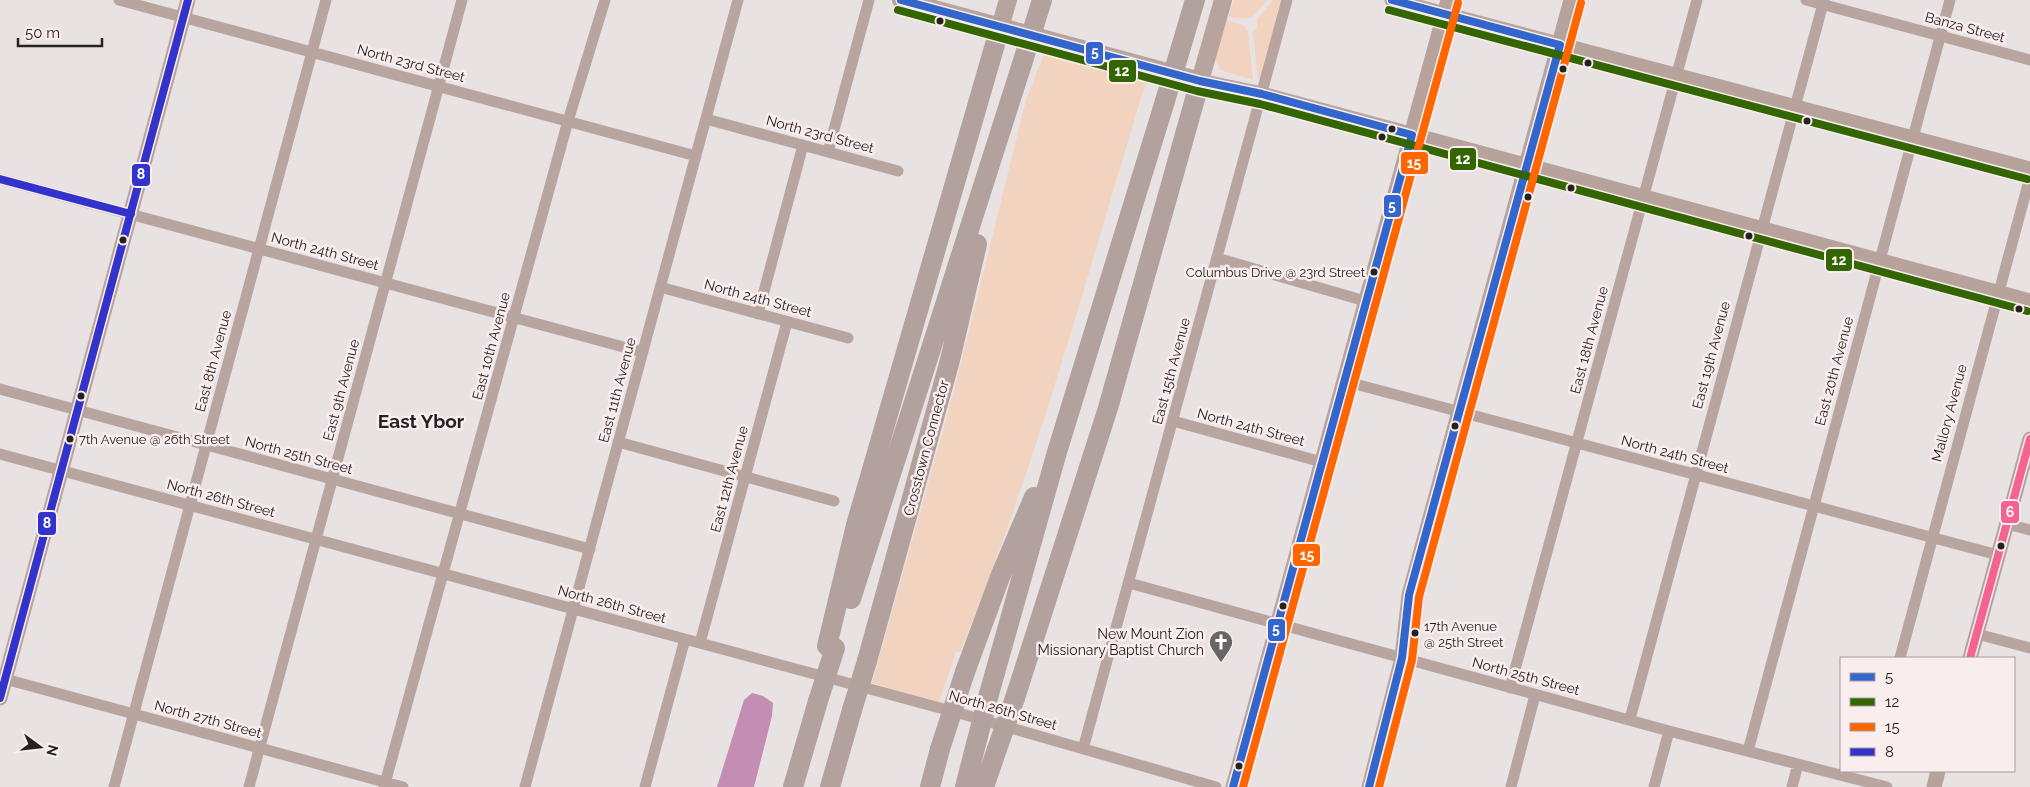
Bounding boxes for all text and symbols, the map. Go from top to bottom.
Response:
street label: Banza Street [1923,9,2007,45]
scale bar [18,15,101,47]
unlabelled marker [935,16,945,26]
text: 50 m [25,24,60,42]
street label: North 23rd Street [355,41,467,85]
line badge: 5 [1085,41,1104,65]
text: 5 [1091,44,1099,60]
unlabelled marker [1583,58,1593,68]
line badge: 12 [1108,59,1137,83]
text: 12 [1115,63,1130,79]
unlabelled marker [1558,64,1568,74]
street label: North 23rd Street [764,112,876,156]
unlabelled marker [1802,116,1812,126]
unlabelled marker [1387,124,1397,134]
unlabelled marker [1377,132,1387,142]
line badge: 12 [1449,147,1477,171]
line badge: 15 [1400,151,1429,175]
text: 12 [1456,151,1471,167]
text: 15 [1407,155,1422,171]
line badge: 8 [131,163,151,187]
text: 8 [137,166,145,182]
unlabelled marker [1566,183,1576,193]
unlabelled marker [1523,192,1533,202]
line badge: 5 [1383,194,1402,218]
text: 5 [1388,198,1396,214]
street label: North 24th Street [270,229,381,273]
unlabelled marker [1744,231,1754,241]
unlabelled marker [118,235,128,245]
line badge: 12 [1825,248,1853,272]
text: 12 [1832,252,1847,268]
place label: Columbus Drive @ 23rd Street [1186,265,1366,280]
marker: Columbus Drive @ 23rd Street [1369,267,1379,277]
street label: North 24th Street [703,276,814,320]
street label: East 18th Avenue [1567,285,1611,395]
street label: East 10th Avenue [469,290,513,402]
street label: East 19th Avenue [1689,300,1733,410]
unlabelled marker [2014,304,2024,314]
street label: East 8th Avenue [192,308,234,414]
street label: East 20th Avenue [1812,315,1856,427]
street label: East 15th Avenue [1149,316,1193,426]
street label: East 11th Avenue [595,336,639,444]
street label: East 9th Avenue [320,337,362,443]
street label: Mallory Avenue [1928,363,1970,463]
street label: Crosstown Connector [900,378,952,518]
unlabelled marker [76,391,86,401]
street label: North 24th Street [1196,405,1307,449]
district label: East Ybor [378,410,465,432]
unlabelled marker [1450,421,1460,431]
street label: East 12th Avenue [707,424,751,534]
place label: 7th Avenue @ 26th Street [79,432,230,447]
street label: North 24th Street [1620,432,1731,476]
street label: North 25th Street [244,433,355,477]
marker: 7th Avenue @ 26th Street [65,434,75,444]
street label: North 26th Street [165,476,277,520]
line badge: 6 [2000,500,2020,524]
text: 6 [2006,504,2014,520]
line badge: 8 [37,511,57,536]
text: 8 [43,515,51,531]
unlabelled marker [1996,541,2006,551]
line badge: 15 [1292,543,1321,567]
text: 15 [1300,547,1315,563]
street label: North 26th Street [556,582,668,626]
unlabelled marker [1278,601,1288,611]
line badge: 5 [1267,618,1286,642]
place label: 17th Avenue @ 25th Street [1424,619,1504,650]
text: 5 [1272,621,1280,637]
place label: New Mount Zion Missionary Baptist Church [1037,626,1204,658]
marker: 17th Avenue @ 25th Street [1410,628,1420,638]
church icon: New Mount Zion Missionary Baptist Church [1208,629,1234,663]
street label: North 25th Street [1471,654,1582,698]
legend [1840,657,2015,772]
text: 5 [1885,668,1893,686]
street label: North 26th Street [947,687,1059,733]
text: 12 [1885,693,1899,711]
street label: North 27th Street [153,697,264,741]
text: 15 [1885,718,1900,736]
north arrow [15,722,65,772]
text: N [43,743,62,758]
text: 8 [1885,743,1894,761]
unlabelled marker [1234,761,1244,771]

